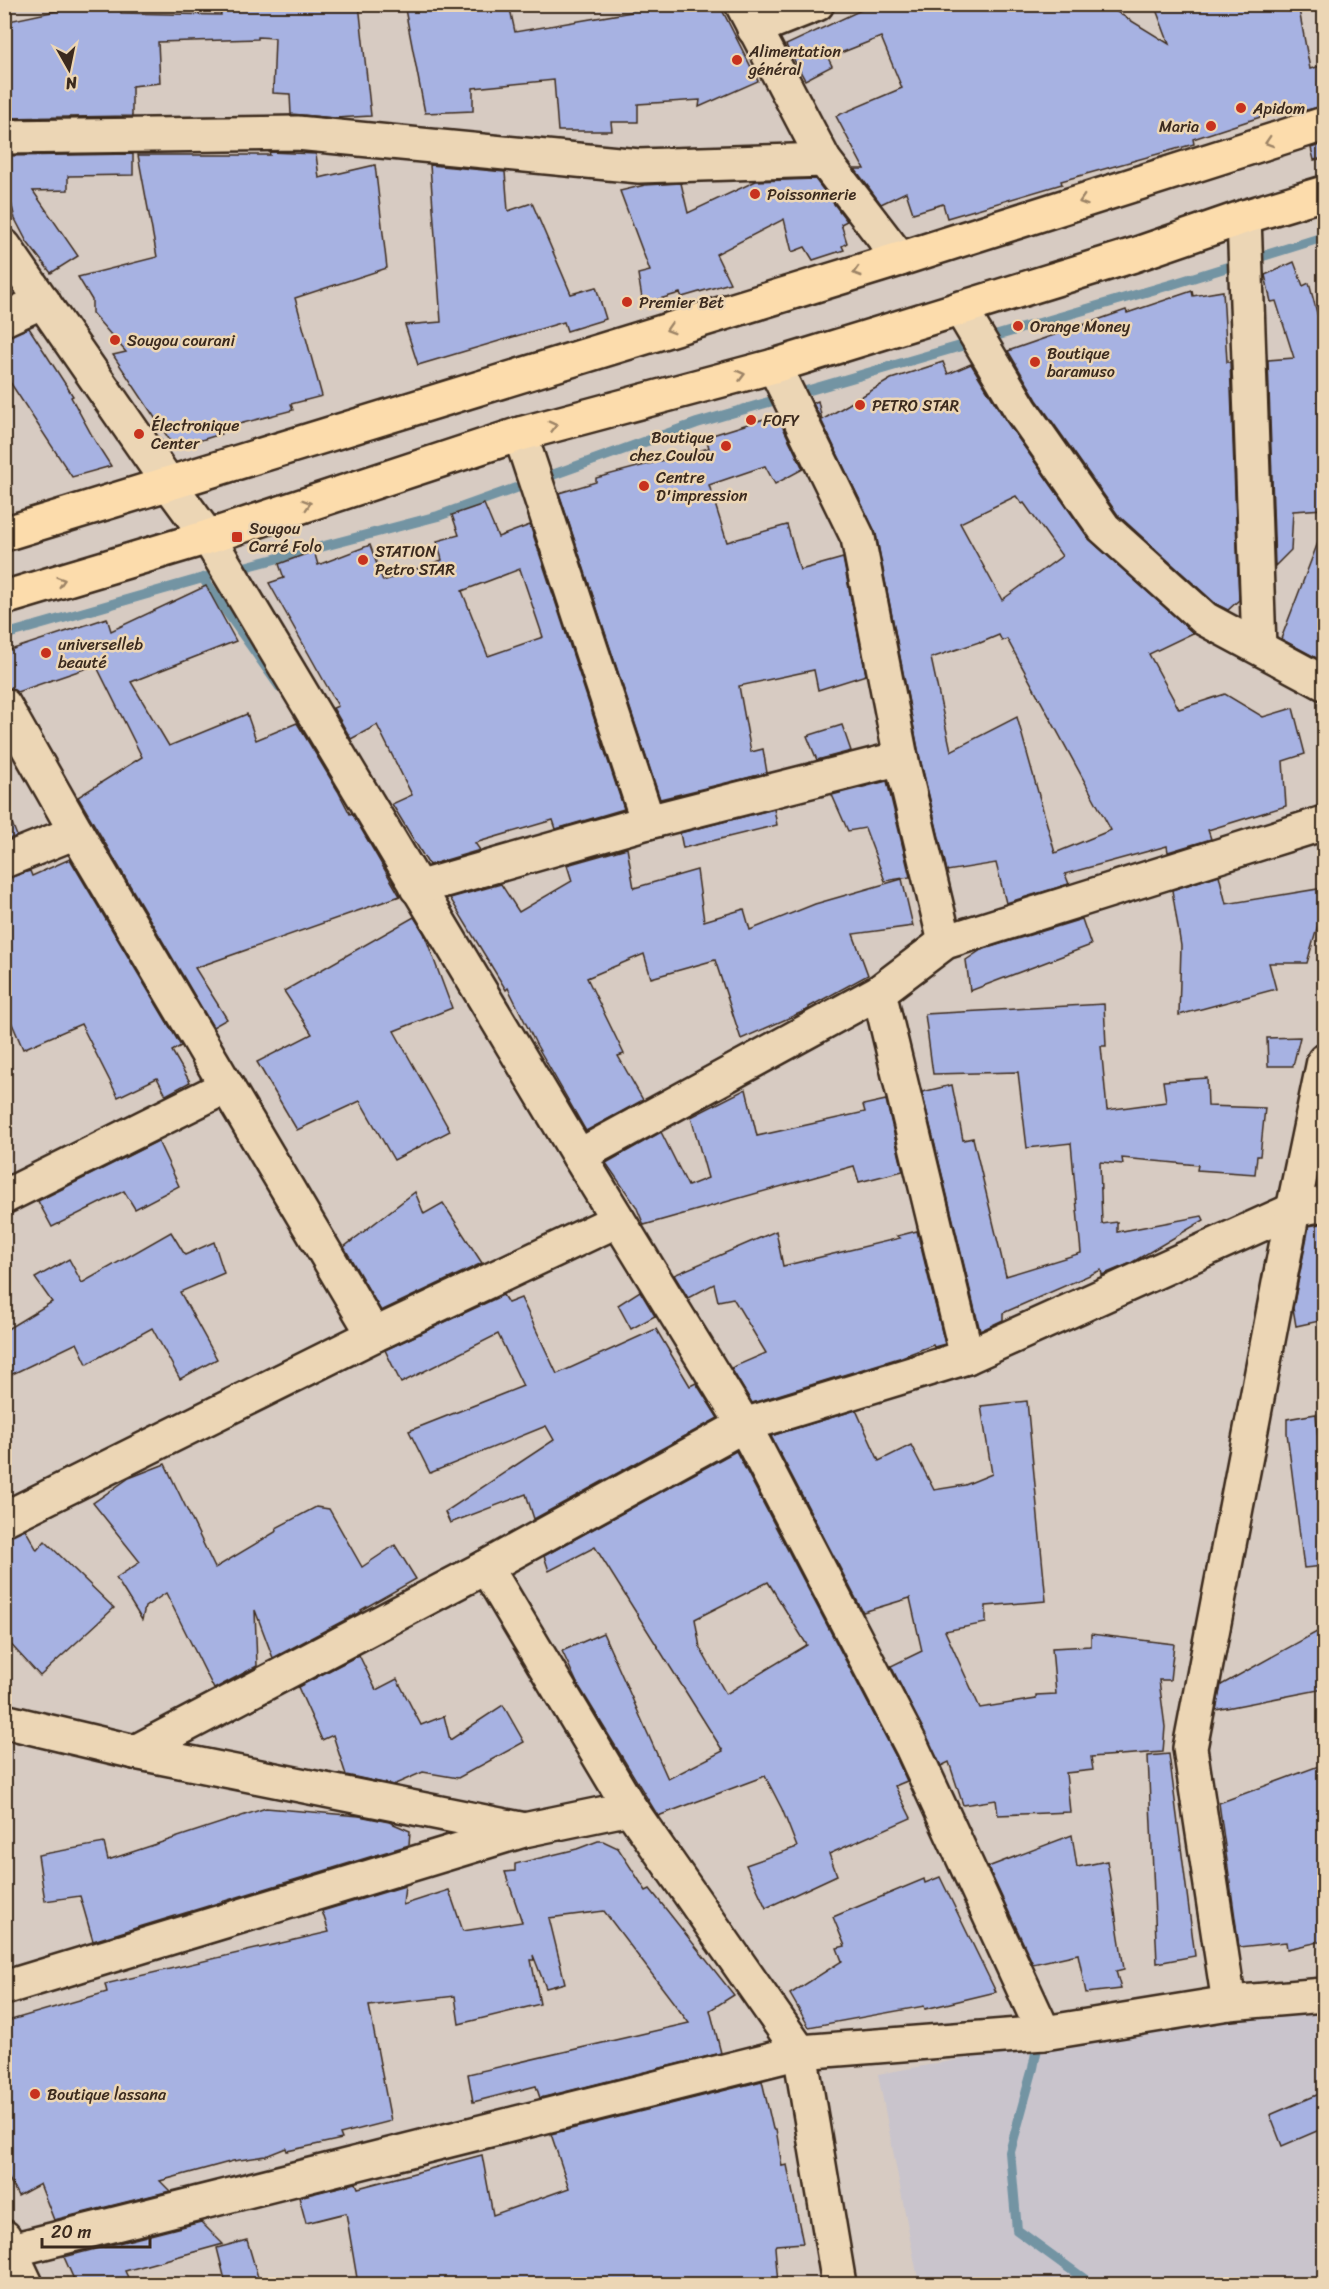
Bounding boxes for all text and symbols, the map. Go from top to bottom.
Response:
place label: Alimentation général [747,37,841,84]
north arrow [39,39,99,99]
marker: Alimentation général [730,53,744,67]
text: N [63,68,80,99]
place label: Apidom [1252,94,1305,123]
marker: Apidom [1234,101,1248,115]
place label: Maria [1159,112,1199,141]
marker: Maria [1204,119,1218,133]
one-way arrow [1264,135,1275,147]
place label: Poissonnerie [767,180,856,209]
marker: Poissonnerie [748,187,762,201]
one-way arrow [1078,194,1089,206]
one-way arrow [852,265,863,277]
place label: Premier Bet [639,288,724,317]
marker: Premier Bet [620,295,634,309]
place label: Orange Money [1030,312,1131,341]
marker: Orange Money [1011,319,1025,333]
one-way arrow [665,322,676,334]
place label: Sougou courani [127,326,235,355]
marker: Sougou courani [108,333,122,347]
place label: Boutique baramuso [1047,339,1115,386]
marker: Boutique baramuso [1028,355,1042,369]
one-way arrow [736,369,746,382]
place label: PETRO STAR [872,391,959,420]
marker: PETRO STAR [853,398,867,412]
place label: FOFY [763,406,800,435]
place label: Électronique Center [151,411,239,458]
marker: FOFY [744,413,758,427]
one-way arrow [547,420,557,433]
place label: Boutique chez Coulou [630,423,714,470]
marker: Électronique Center [132,427,146,441]
marker: Boutique chez Coulou [719,439,733,453]
place label: Centre D'impression [656,463,748,510]
marker: Centre D'impression [637,479,651,493]
one-way arrow [301,499,312,512]
place label: Sougou Carré Folo [249,514,322,561]
marker: Sougou Carré Folo [230,530,244,544]
place label: STATION Petro STAR [375,537,455,584]
marker: STATION Petro STAR [356,553,370,567]
one-way arrow [55,576,65,588]
place label: universelleb beauté [58,630,143,677]
marker: universelleb beauté [39,646,53,660]
place label: Boutique lassana [47,2080,167,2109]
marker: Boutique lassana [28,2087,42,2101]
scale bar [42,2211,150,2249]
text: 20 m [51,2216,91,2248]

